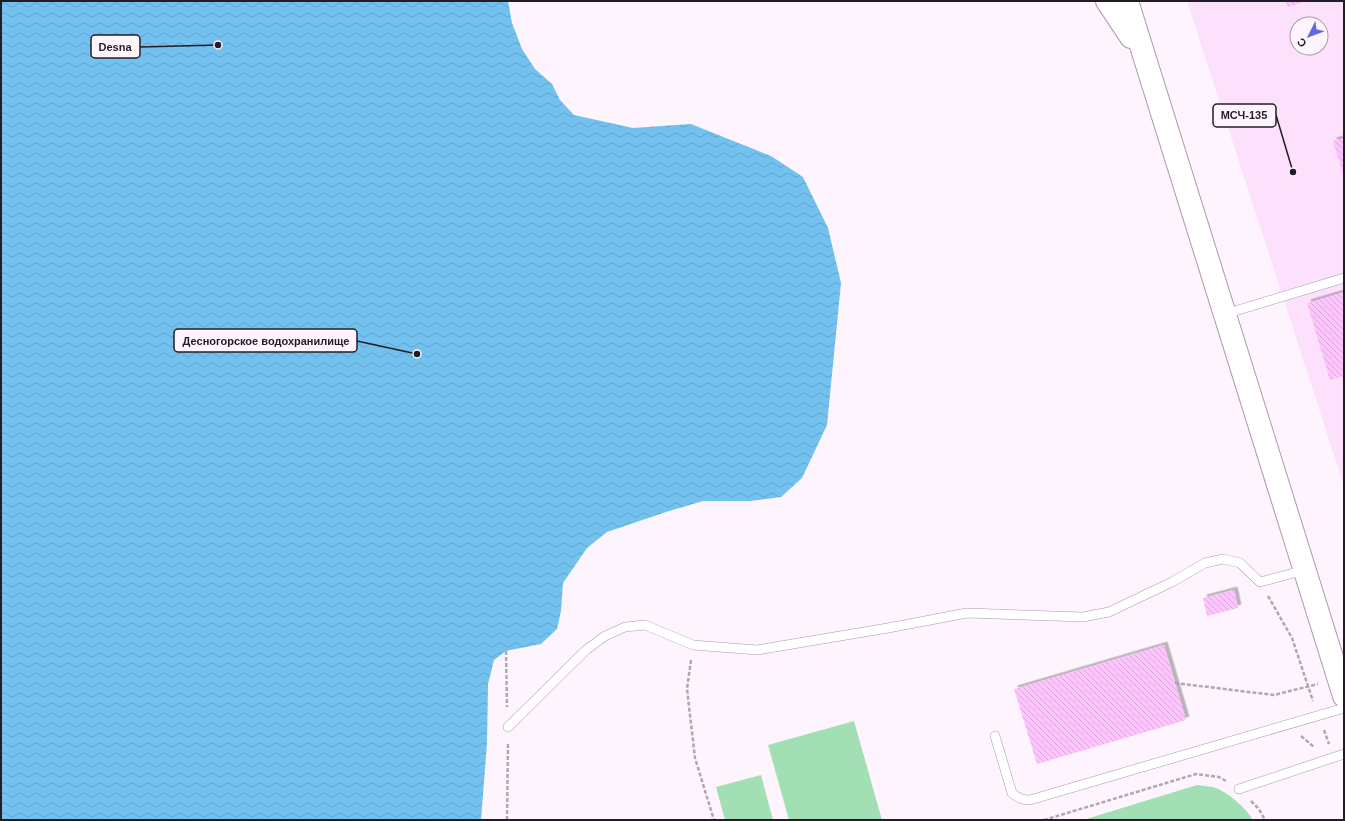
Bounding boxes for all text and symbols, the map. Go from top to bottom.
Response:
north arrow [1289,16,1329,56]
callout: Desna [91,35,140,58]
text: С [1294,36,1309,50]
text: Desna [98,41,132,53]
callout: МСЧ-135 [1213,104,1276,127]
text: МСЧ-135 [1221,109,1267,121]
callout: Десногорское водохранилище [174,329,357,352]
text: Десногорское водохранилище [183,335,349,347]

